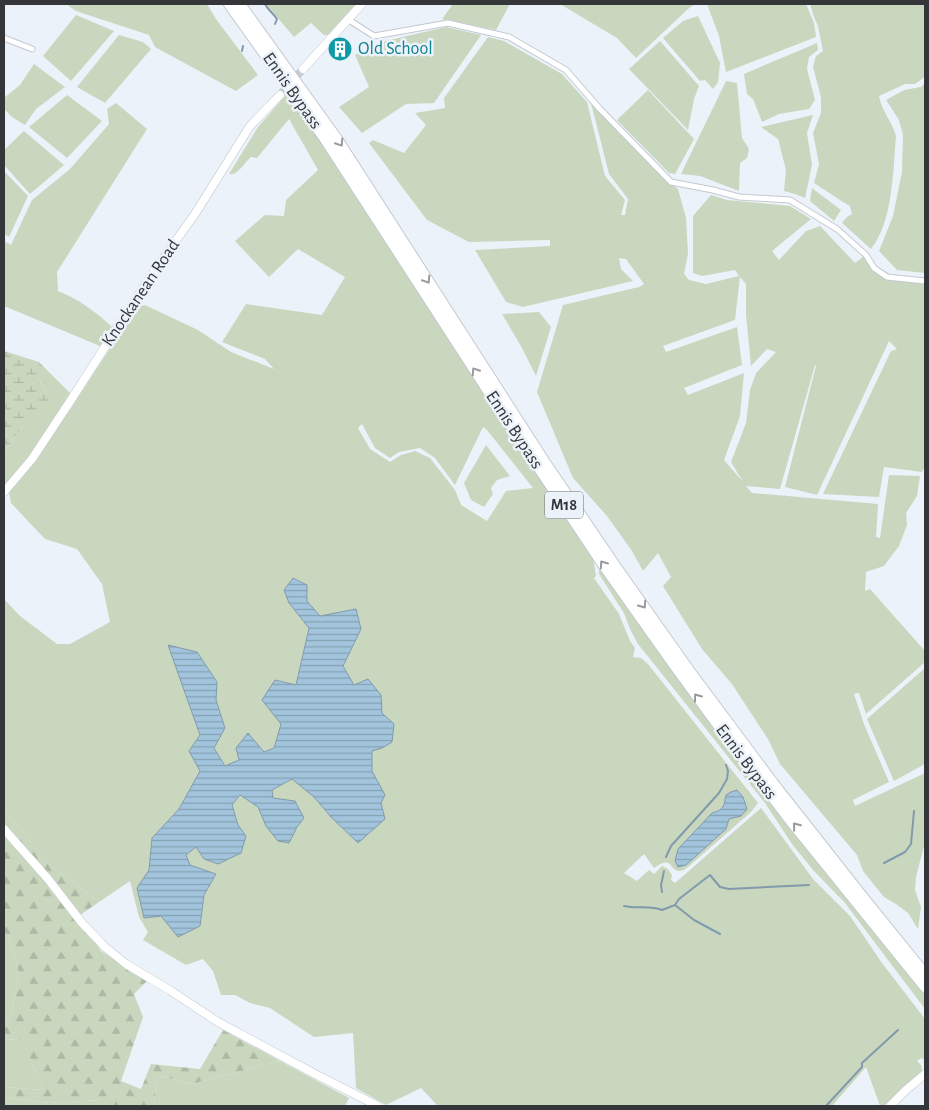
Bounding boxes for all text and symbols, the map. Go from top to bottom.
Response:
building icon: Old School [327,36,353,62]
place label: Old School [358,40,433,58]
street label: Ennis Bypass [259,49,325,133]
one-way arrow [333,138,343,147]
street label: Knockanean Road [99,236,183,350]
one-way arrow [421,275,431,284]
one-way arrow [472,367,481,376]
street label: Ennis Bypass [482,388,546,472]
road number: M18 [545,492,583,518]
one-way arrow [600,561,609,570]
one-way arrow [637,599,646,609]
one-way arrow [695,694,703,703]
street label: Ennis Bypass [712,721,780,803]
one-way arrow [793,823,801,832]

